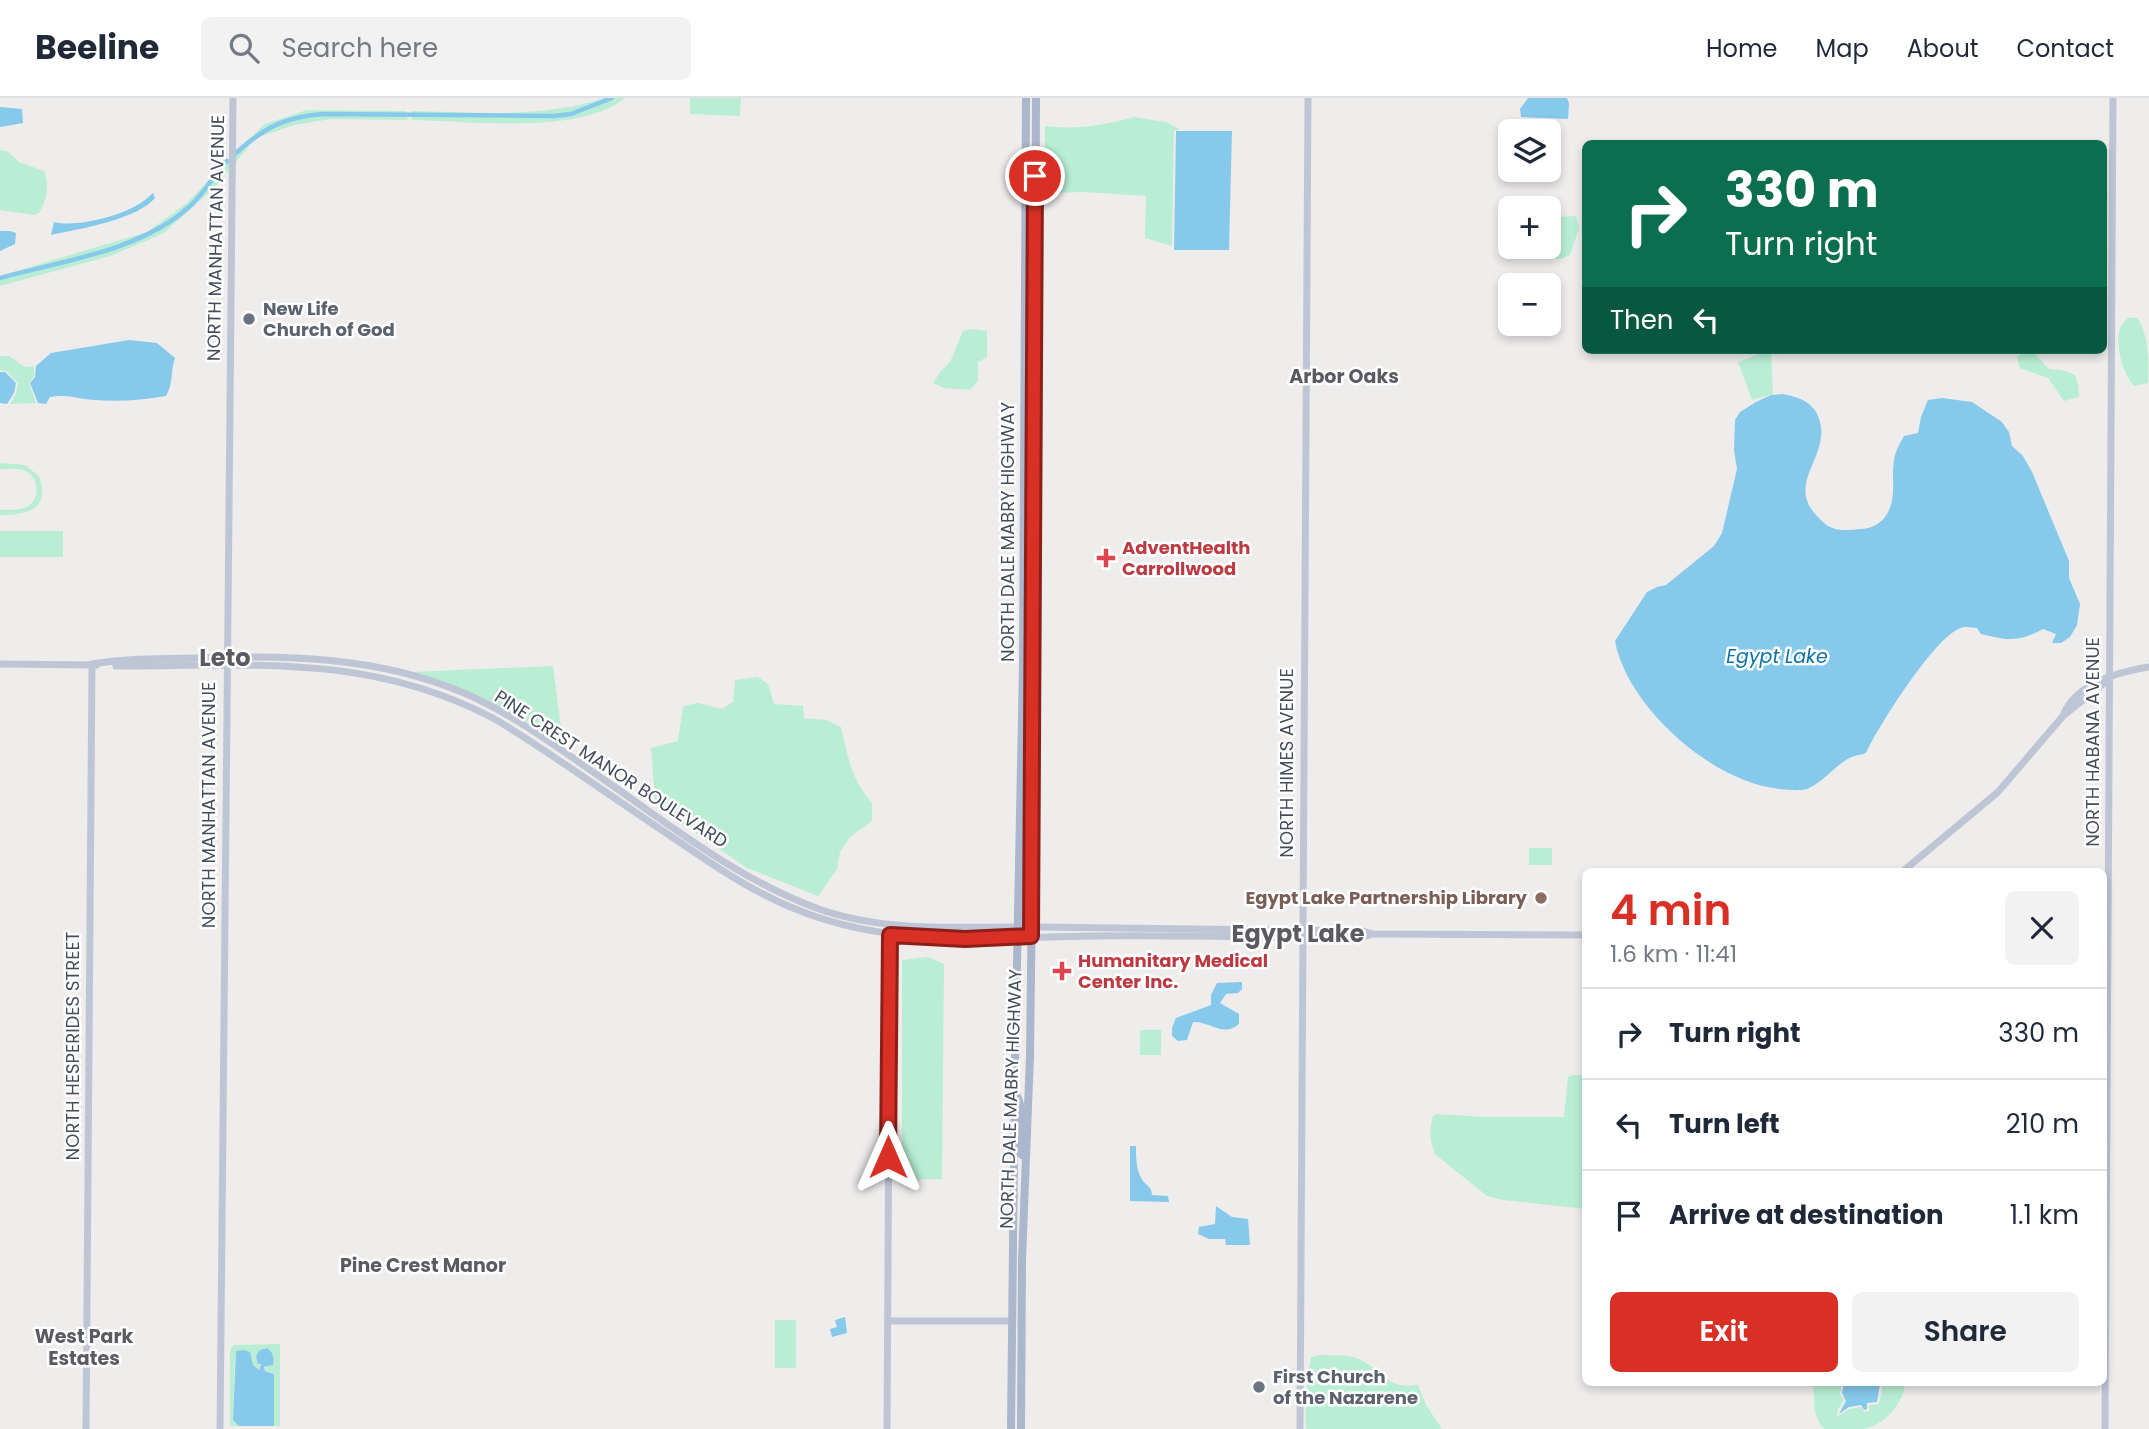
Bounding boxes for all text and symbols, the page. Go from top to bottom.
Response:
search box [201,17,691,80]
text: Beeline [35,24,159,71]
icon: search [225,29,263,67]
text: Search here [281,30,438,66]
text: Home [1706,32,1778,65]
text: Map [1816,32,1869,65]
text: About [1907,32,1978,65]
text: Contact [2016,32,2114,65]
street label: NORTH MANHATTAN AVENUE [201,115,230,361]
map controls [1498,119,1561,336]
button: layers [1498,119,1561,182]
pin [1005,146,1065,206]
text: 330 m [1725,156,1879,224]
icon: arrive [1016,157,1054,195]
icon: right [1610,168,1701,259]
button: + [1498,196,1561,259]
text: Turn right [1725,221,1877,266]
button: − [1498,273,1561,336]
place label: New Life Church of God [263,296,395,342]
icon: left [1687,301,1725,339]
text: Then [1610,302,1673,338]
marker: New Life Church of God [241,311,257,327]
district label: Arbor Oaks [1289,363,1399,390]
street label: NORTH DALE MABRY HIGHWAY [995,402,1020,662]
place label: AdventHealth Carrollwood [1122,535,1251,581]
marker: AdventHealth Carrollwood [1096,548,1116,568]
street label: NORTH HABANA AVENUE [2080,637,2105,847]
district label: Leto [199,641,251,674]
water label: Egypt Lake [1726,643,1828,670]
street label: NORTH HIMES AVENUE [1274,668,1299,858]
street label: NORTH MANHATTAN AVENUE [196,682,221,928]
street label: PINE CREST MANOR BOULEVARD [490,684,733,853]
text: 4 min [1610,881,1731,940]
place label: Egypt Lake Partnership Library [1245,885,1528,910]
marker: Egypt Lake Partnership Library [1533,890,1549,906]
button: close [2005,891,2079,965]
district label: Egypt Lake [1232,917,1365,950]
street label: NORTH HESPERIDES STREET [60,931,85,1160]
text: 1.6 km · 11:41 [1610,938,1737,970]
place label: Humanitary Medical Center Inc. [1078,948,1268,994]
marker: Humanitary Medical Center Inc. [1052,961,1072,981]
street label: NORTH DALE MABRY HIGHWAY [993,968,1028,1229]
icon: right [1610,1015,1648,1053]
text: Turn right [1669,1015,1801,1051]
text: 330 m [1998,1015,2079,1051]
icon: left [1610,1106,1648,1144]
text: Turn left [1669,1106,1780,1142]
text: 210 m [2006,1106,2079,1142]
position arrow [851,1120,925,1194]
icon: arrive [1610,1197,1648,1235]
text: Arrive at destination [1669,1197,1944,1233]
text: 1.1 km [2010,1197,2079,1233]
district label: Pine Crest Manor [340,1252,506,1279]
button: Exit [1610,1292,1838,1372]
button: Share [1852,1292,2079,1372]
district label: West Park Estates [35,1323,134,1372]
place label: First Church of the Nazarene [1273,1364,1418,1410]
marker: First Church of the Nazarene [1251,1379,1267,1395]

